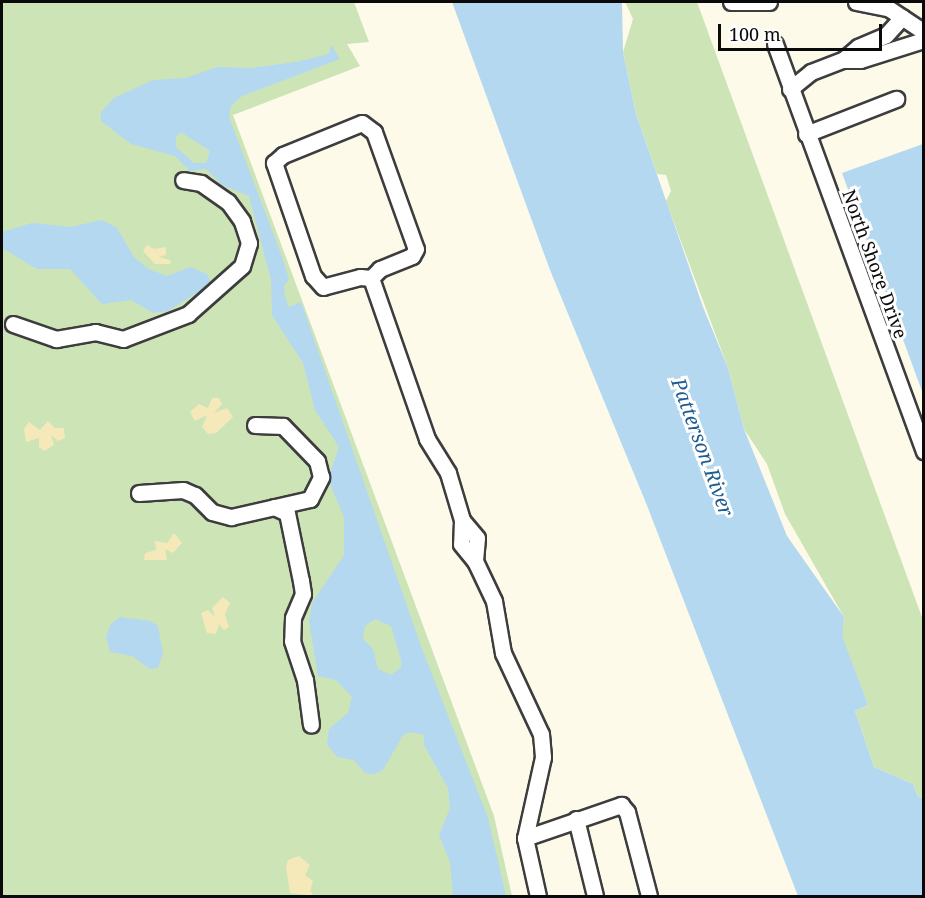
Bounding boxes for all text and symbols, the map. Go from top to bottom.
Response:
scale bar [721,12,884,50]
text: 100 m [729,22,781,46]
street label: North Shore Drive [838,187,912,341]
water label: Patterson River [667,375,739,519]

